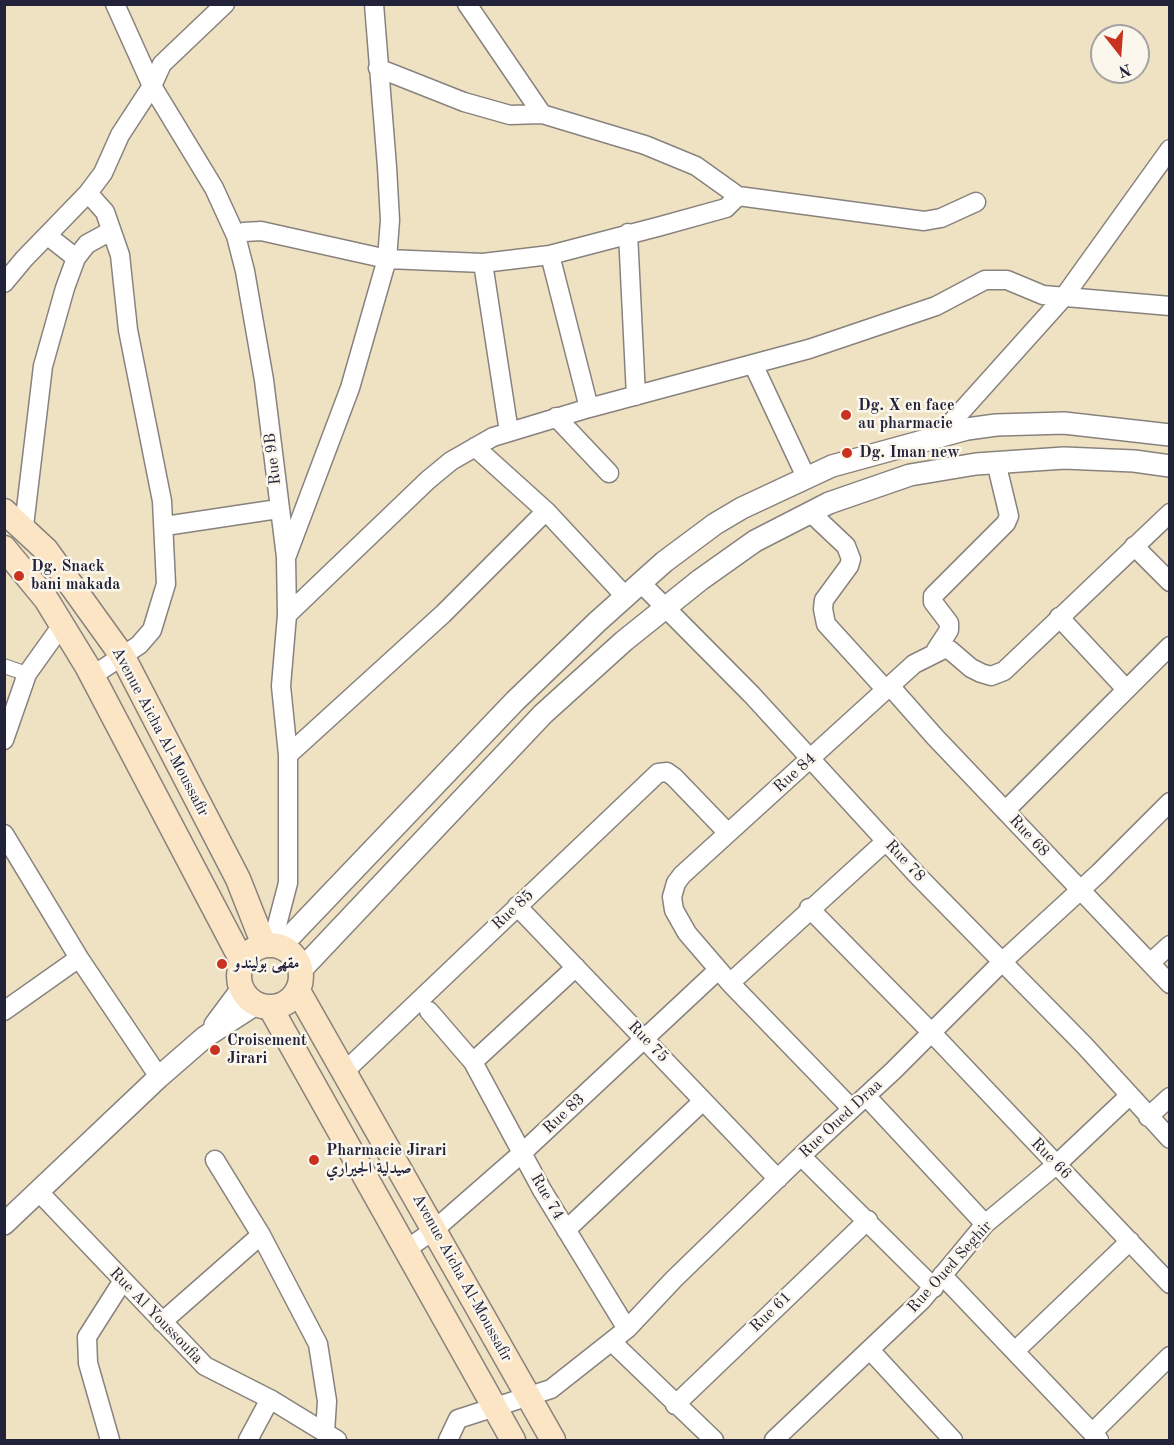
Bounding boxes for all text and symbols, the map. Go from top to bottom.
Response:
north arrow [1090,24,1150,84]
text: N [1116,60,1133,79]
place label: Dg. X en face au pharmacie [858,396,955,434]
marker: Dg. X en face au pharmacie [839,408,853,422]
street label: Rue 9B [261,432,285,486]
place label: Dg. Iman new [859,443,960,463]
marker: Dg. Iman new [840,446,854,460]
place label: Dg. Snack bani makada [31,557,120,595]
marker: Dg. Snack bani makada [12,569,26,583]
street label: Avenue Aicha Al-Moussafir [107,644,213,820]
street label: Rue 84 [770,749,820,797]
street label: Rue 68 [1005,811,1053,861]
street label: Rue 78 [881,836,929,886]
street label: Rue 85 [488,886,538,934]
place label: مقهى بوليندو [234,954,299,974]
marker: مقهى بوليندو [215,957,229,971]
street label: Rue 75 [624,1017,672,1067]
place label: Croisement Jirari [227,1031,307,1069]
marker: Croisement Jirari [208,1043,222,1057]
street label: Rue Oued Draa [795,1076,887,1162]
street label: Rue 83 [539,1090,589,1138]
street label: Rue 66 [1027,1134,1075,1184]
place label: Pharmacie Jirari صيدلية الجيراري [326,1141,447,1179]
marker: Pharmacie Jirari صيدلية الجيراري [307,1153,321,1167]
street label: Rue 74 [526,1170,568,1224]
street label: Avenue Aicha Al-Moussafir [408,1191,516,1365]
street label: Rue Oued Seghir [904,1217,996,1317]
street label: Rue Al Youssoufia [105,1264,207,1368]
street label: Rue 61 [746,1288,796,1336]

